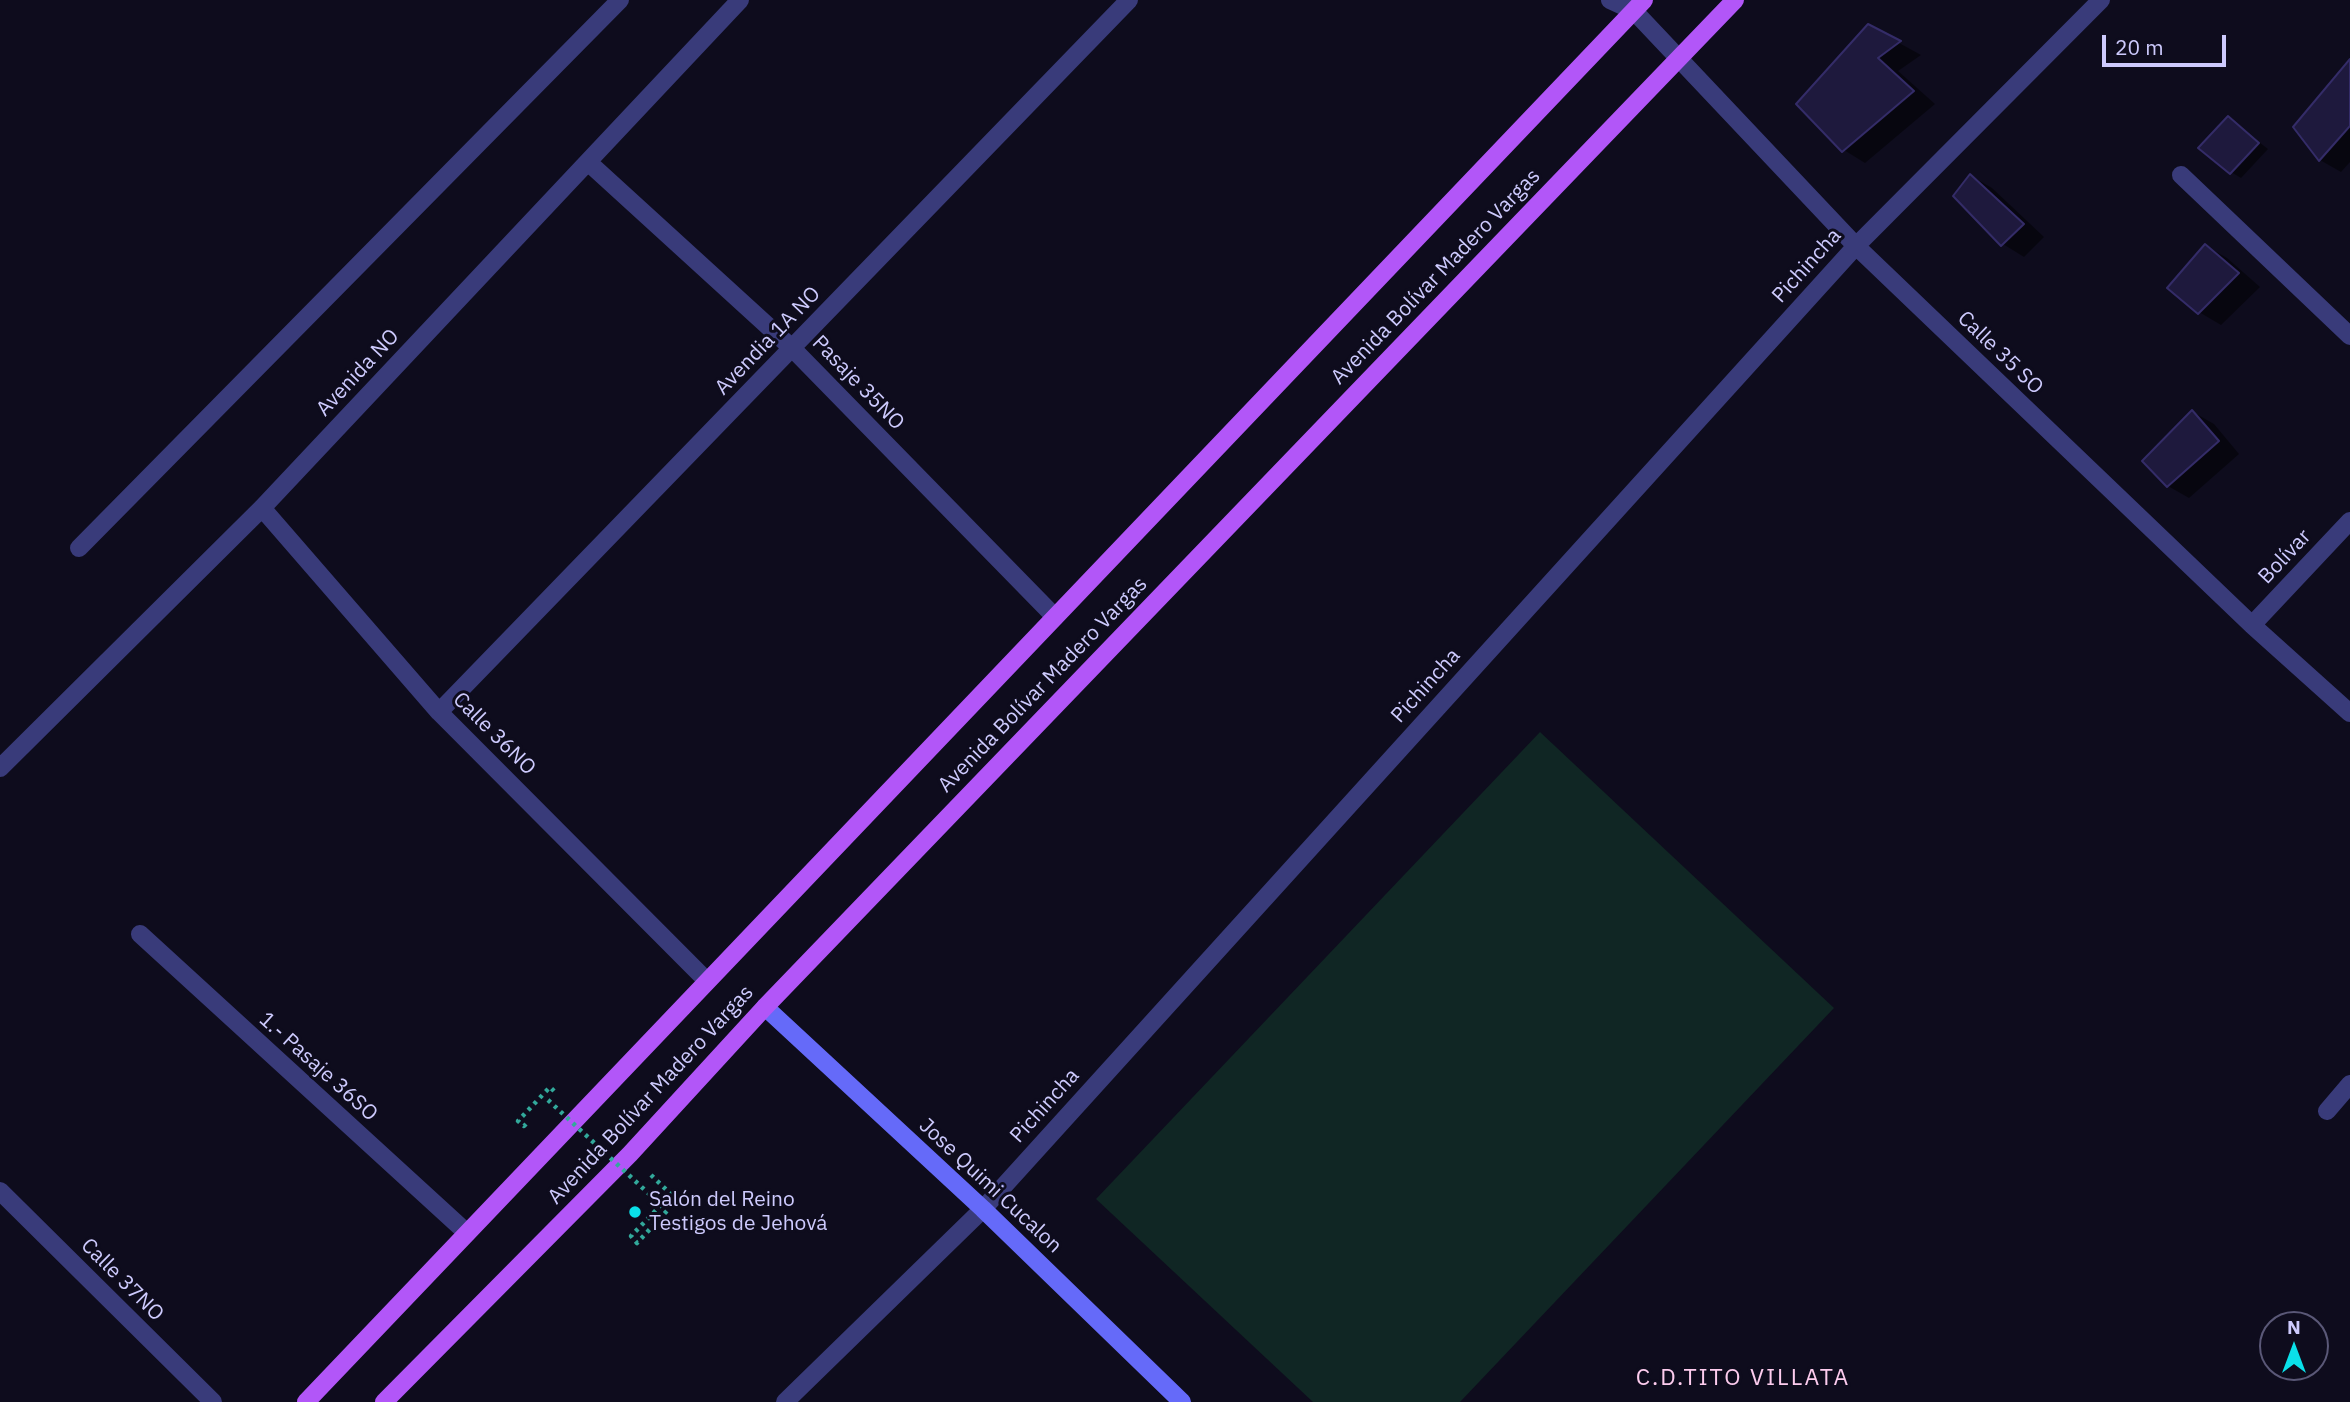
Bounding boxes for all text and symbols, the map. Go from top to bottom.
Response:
scale bar [2105,21,2229,65]
text: 20 m [2115,33,2164,61]
street label: Avenida Bolívar Madero Vargas [1326,164,1546,390]
street label: Pichincha [1767,224,1847,308]
street label: Avendia 1A NO [710,282,826,400]
street label: Calle 35 SO [1952,306,2048,400]
street label: Avenida NO [311,324,405,422]
street label: Pasaje 35NO [807,330,909,436]
street label: Bolívar [2253,524,2317,590]
street label: Avenida Bolívar Madero Vargas [933,572,1153,798]
street label: Pichincha [1386,644,1466,728]
street label: Calle 36NO [447,687,541,781]
street label: Avenida Bolívar Madero Vargas [543,980,759,1210]
street label: 1.- Pasaje 36SO [254,1007,382,1127]
street label: Pichincha [1005,1064,1085,1148]
street label: Jose Quimi Cucalon [913,1113,1067,1259]
place label: Salón del Reino Testigos de Jehová [649,1187,828,1237]
marker: Salón del Reino Testigos de Jehová [627,1204,643,1220]
street label: Calle 37NO [75,1233,169,1327]
north arrow [2259,1311,2329,1381]
text: N [2287,1315,2301,1339]
district label: C.D.TITO VILLATA [1638,1364,1848,1392]

